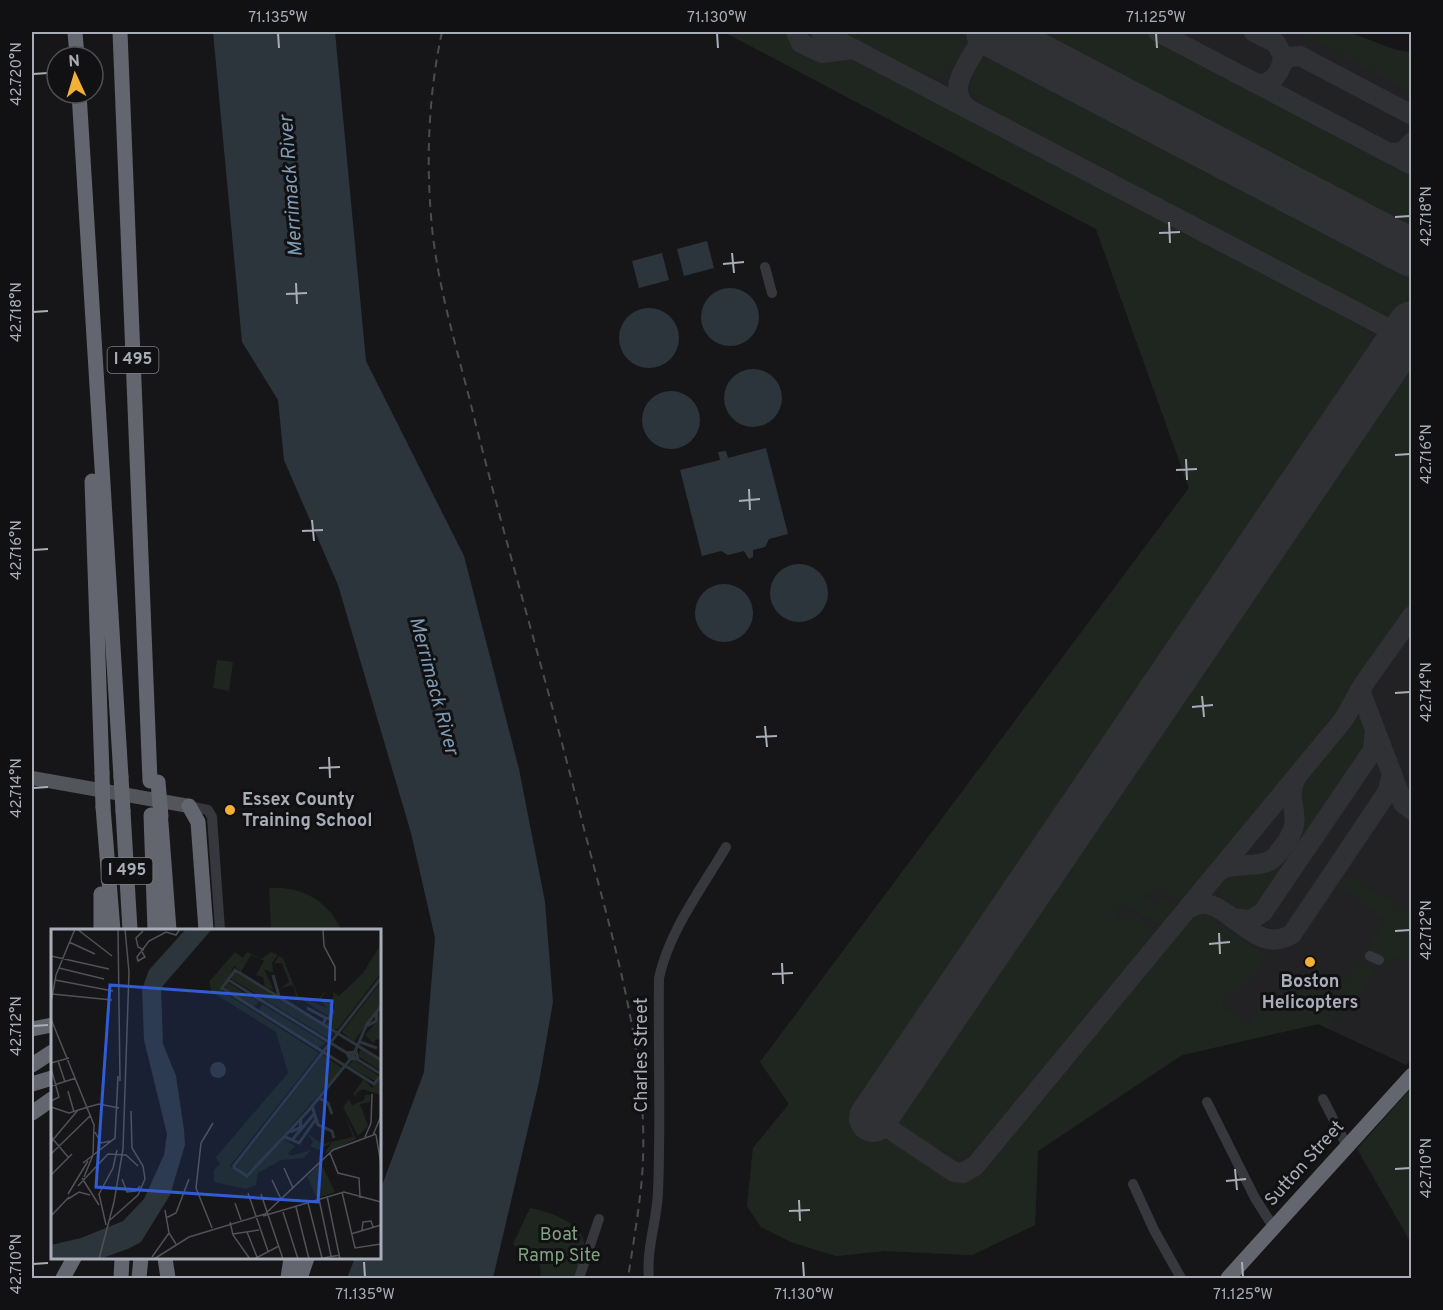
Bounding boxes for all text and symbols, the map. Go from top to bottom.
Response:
text: 71.135°W [248,9,308,28]
text: 71.130°W [687,9,747,28]
text: 71.125°W [1126,9,1186,28]
text: 42.720°N [8,42,27,106]
north arrow [45,45,105,105]
text: N [68,52,81,72]
water label: Merrimack River [274,113,310,258]
text: 42.718°N [1418,186,1437,246]
text: 42.718°N [8,282,27,342]
road number: I 495 [108,347,158,373]
text: 42.716°N [1418,424,1437,484]
text: 42.716°N [8,520,27,580]
water label: Merrimack River [402,614,464,759]
text: 42.714°N [1418,662,1437,722]
text: 42.714°N [8,758,27,818]
place label: Essex County Training School [242,789,372,833]
marker: Essex County Training School [223,803,237,817]
road number: I 495 [102,858,152,884]
text: 42.712°N [1418,900,1437,960]
inset map [51,929,381,1259]
marker: Boston Helicopters [1303,955,1317,969]
place label: Boston Helicopters [1262,971,1358,1015]
text: 42.712°N [8,996,27,1056]
street label: Charles Street [631,998,654,1112]
street label: Sutton Street [1260,1116,1350,1212]
text: 42.710°N [1418,1138,1437,1198]
park label: Boat Ramp Site [517,1224,601,1268]
text: 42.710°N [8,1234,27,1294]
text: 71.135°W [335,1286,395,1305]
text: 71.130°W [774,1286,834,1305]
text: 71.125°W [1213,1286,1273,1305]

